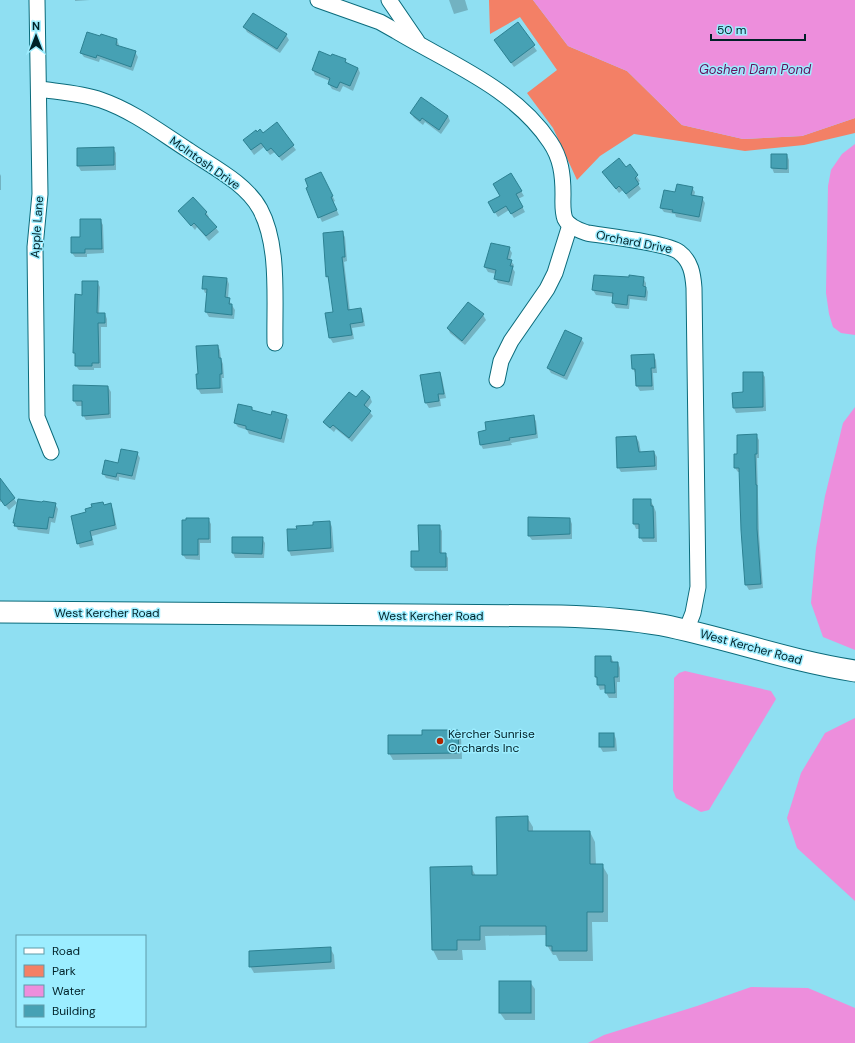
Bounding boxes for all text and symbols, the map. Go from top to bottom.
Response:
north arrow [16,16,56,56]
scale bar [711,16,805,42]
text: N [32,19,40,33]
text: 50 m [717,22,746,38]
water label: Goshen Dam Pond [699,61,812,78]
street label: McIntosh Drive [166,133,244,193]
street label: Apple Lane [27,195,47,259]
street label: Orchard Drive [595,227,674,257]
street label: West Kercher Road [54,605,160,621]
street label: West Kercher Road [378,608,484,624]
street label: West Kercher Road [698,626,804,668]
place label: Kercher Sunrise Orchards Inc [448,726,535,756]
marker: Kercher Sunrise Orchards Inc [435,736,445,746]
legend [16,935,146,1027]
text: Road [52,943,80,959]
text: Park [52,963,76,979]
text: Water [52,983,86,999]
text: Building [52,1003,96,1019]

